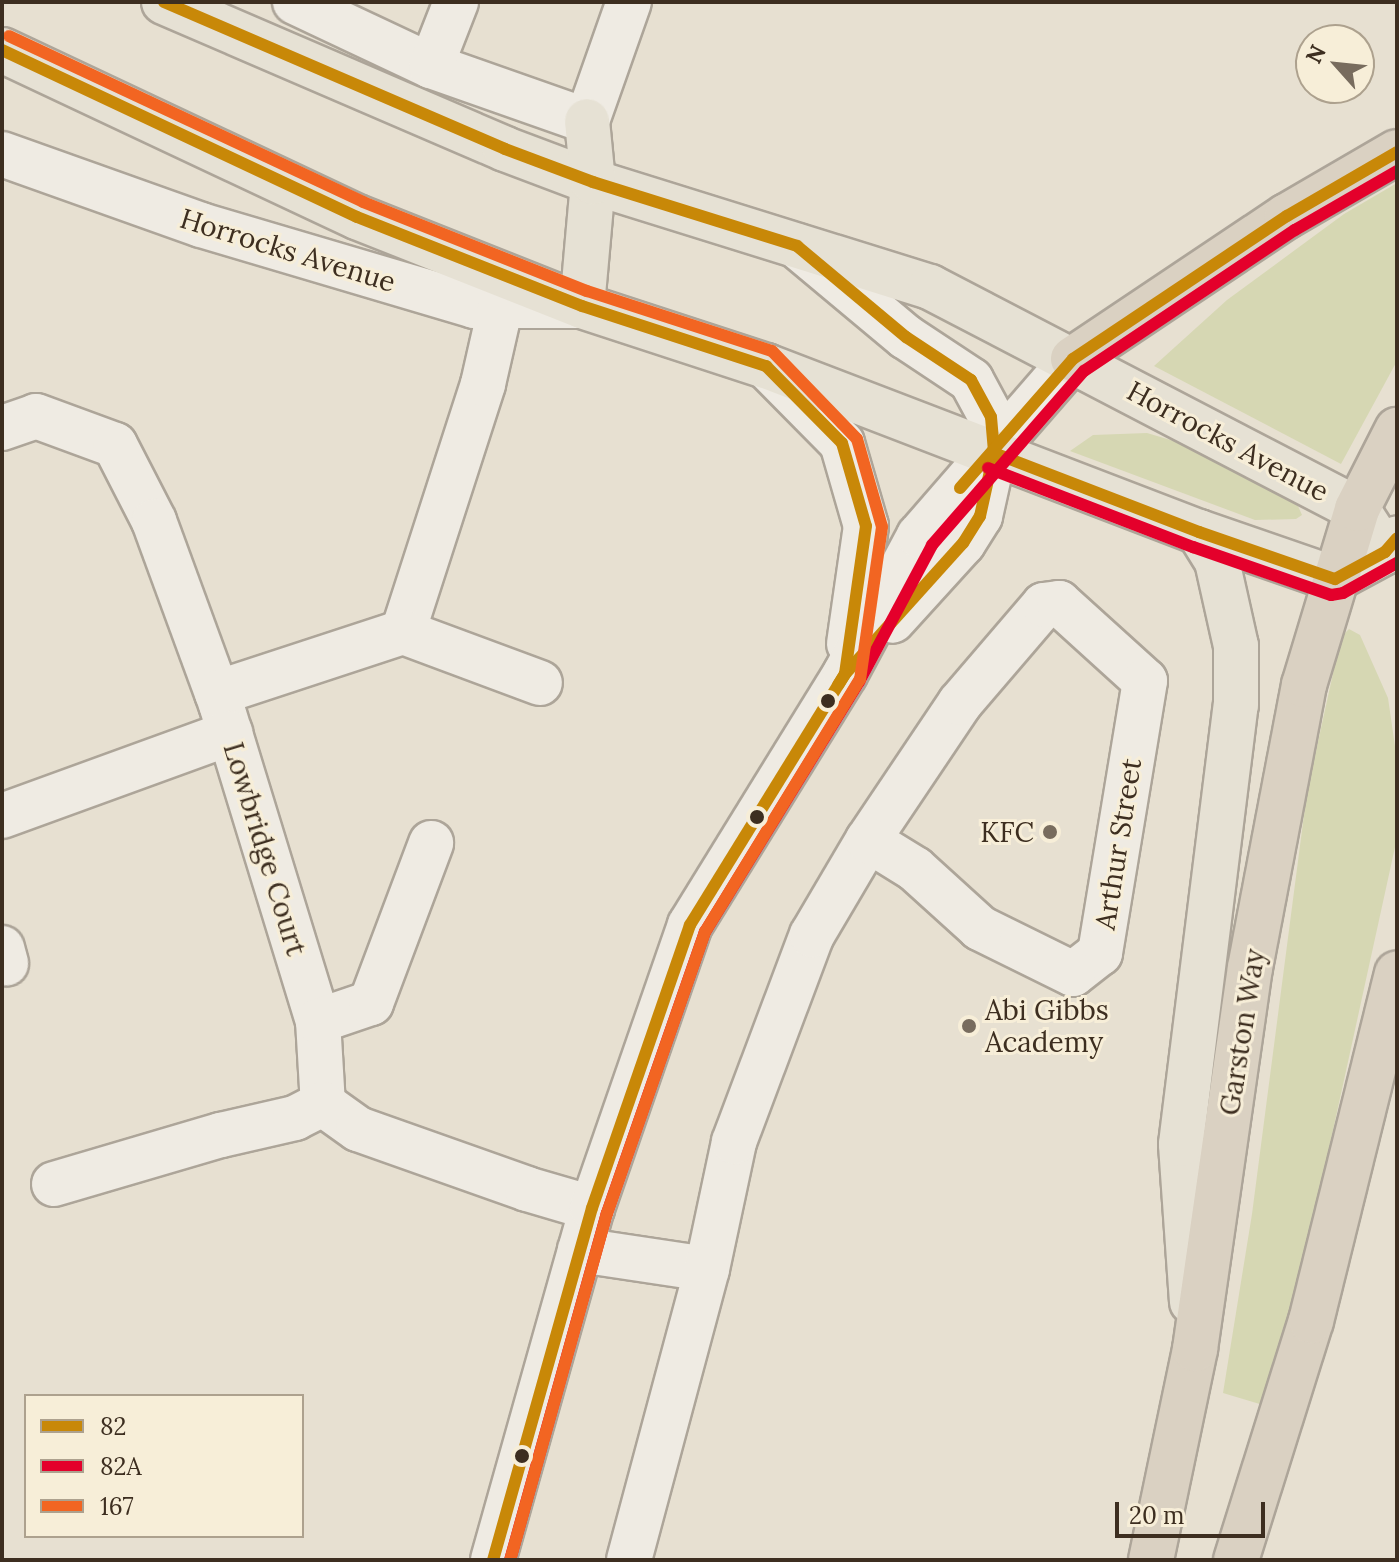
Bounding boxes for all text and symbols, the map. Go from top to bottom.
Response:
north arrow [1295,24,1375,104]
text: N [1299,40,1332,68]
street label: Horrocks Avenue [176,201,400,299]
street label: Horrocks Avenue [1122,374,1334,508]
unlabelled marker [820,693,836,709]
street label: Lowbridge Court [217,738,313,960]
street label: Arthur Street [1088,756,1148,932]
unlabelled marker [749,809,765,825]
place label: KFC [980,815,1034,849]
marker: KFC [1041,823,1059,841]
street label: Garston Way [1212,946,1272,1118]
place label: Abi Gibbs Academy [985,993,1109,1059]
marker: Abi Gibbs Academy [960,1017,978,1035]
legend [24,1394,304,1538]
text: 82 [100,1411,126,1442]
unlabelled marker [514,1448,530,1464]
text: 82A [100,1451,141,1482]
scale bar [1119,1486,1269,1536]
text: 167 [100,1491,134,1522]
text: 20 m [1129,1500,1185,1531]

